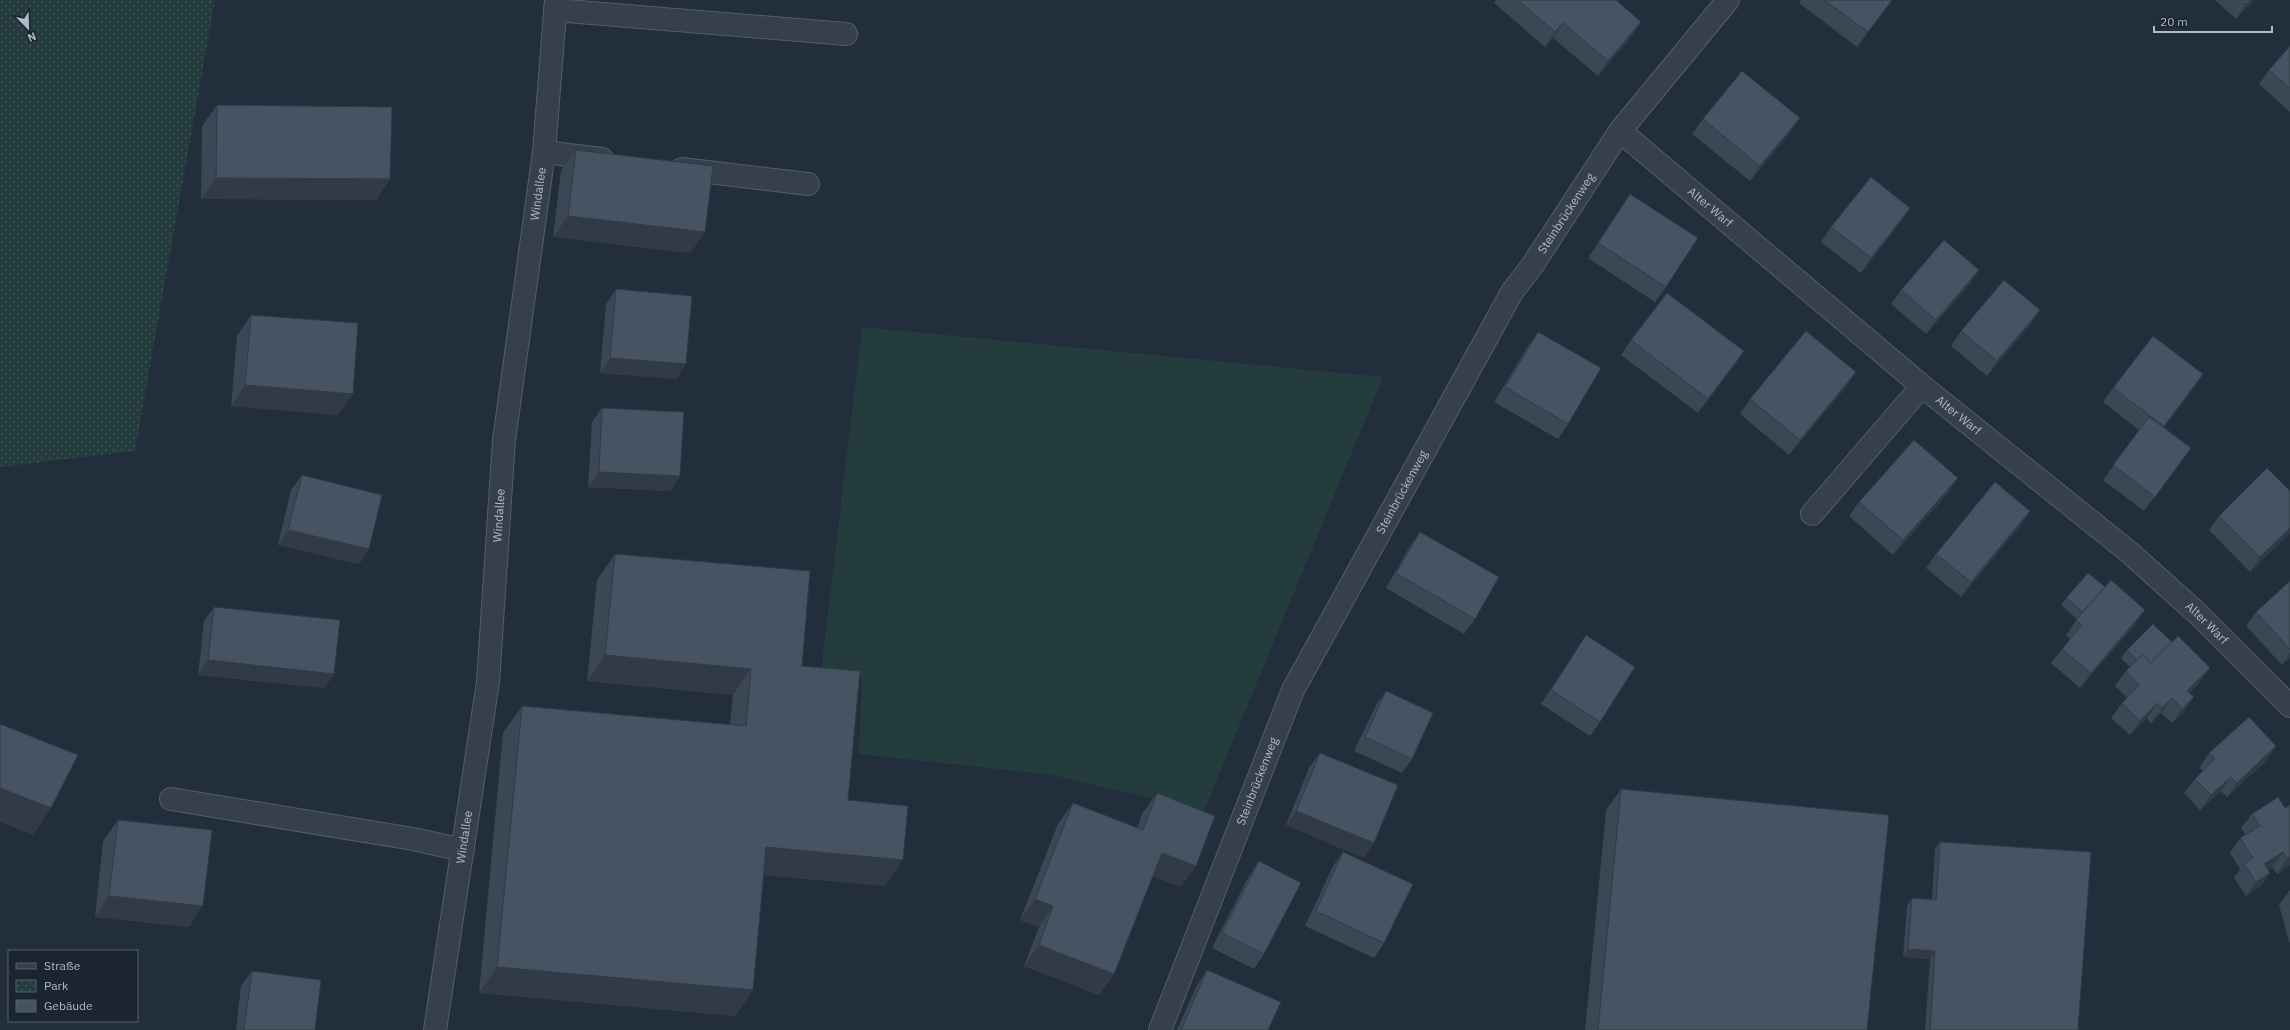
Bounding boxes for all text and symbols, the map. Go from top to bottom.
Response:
north arrow [8,8,48,48]
scale bar [2154,8,2272,34]
text: 20 m [2160,14,2188,29]
text: N [25,29,38,45]
street label: Windallee [527,166,549,221]
street label: Steinbrückenweg [1534,169,1598,256]
street label: Alter Warf [1685,184,1736,230]
street label: Alter Warf [1933,392,1985,438]
street label: Steinbrückenweg [1372,447,1431,536]
street label: Windallee [489,488,508,543]
street label: Alter Warf [2183,598,2232,647]
street label: Steinbrückenweg [1233,734,1281,827]
street label: Windallee [452,809,475,865]
legend [8,950,138,1022]
text: Straße [44,958,81,973]
text: Park [44,978,69,993]
text: Gebäude [44,998,93,1013]

